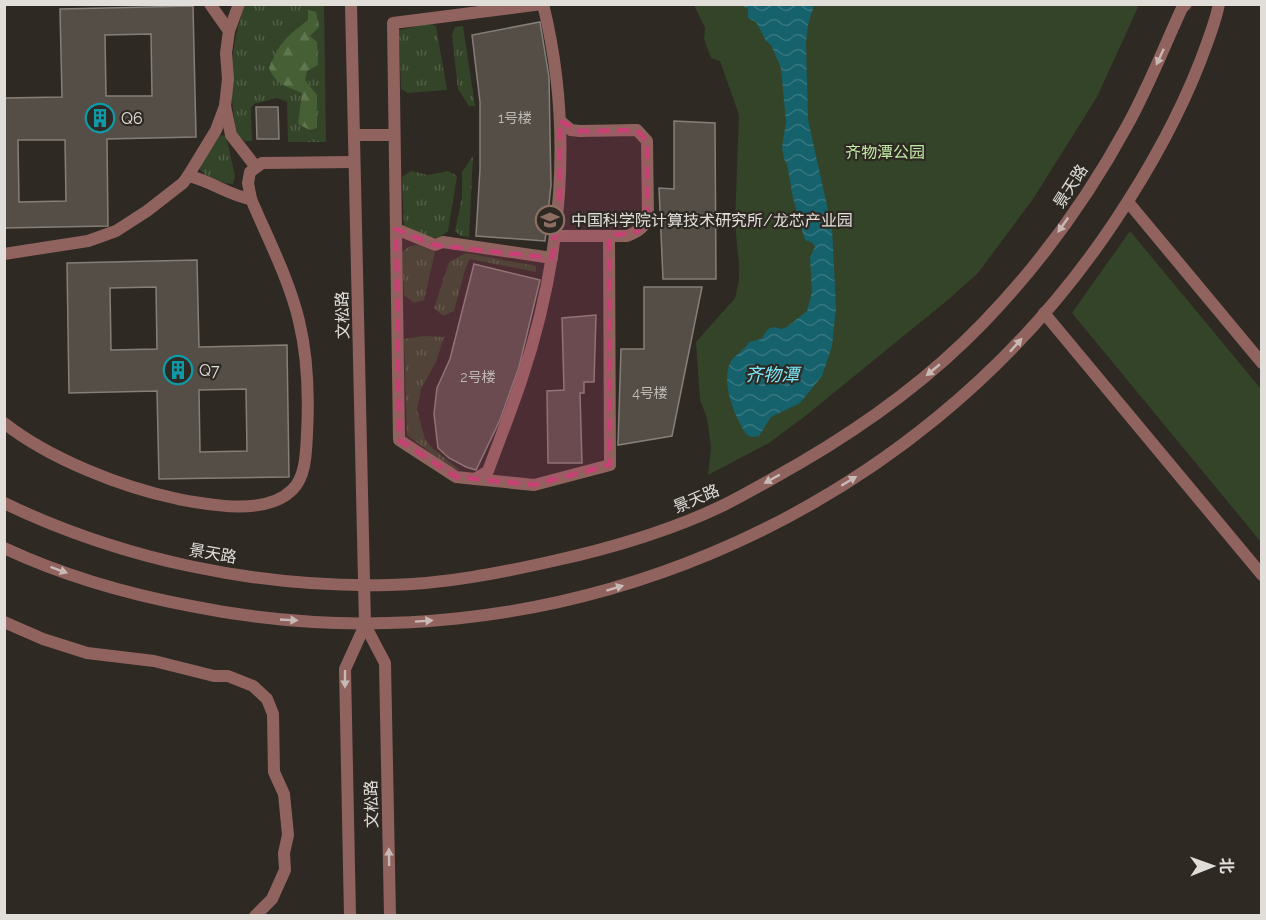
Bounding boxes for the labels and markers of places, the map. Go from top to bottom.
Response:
building icon: Q6 [84,102,116,134]
place label: Q6 [121,109,143,128]
school or university icon: 中国科学院计算技术研究所/龙芯产业园 [534,204,566,236]
place label: 中国科学院计算技术研究所/龙芯产业园 [571,211,853,230]
building icon: Q7 [162,354,194,386]
place label: Q7 [199,361,220,380]

